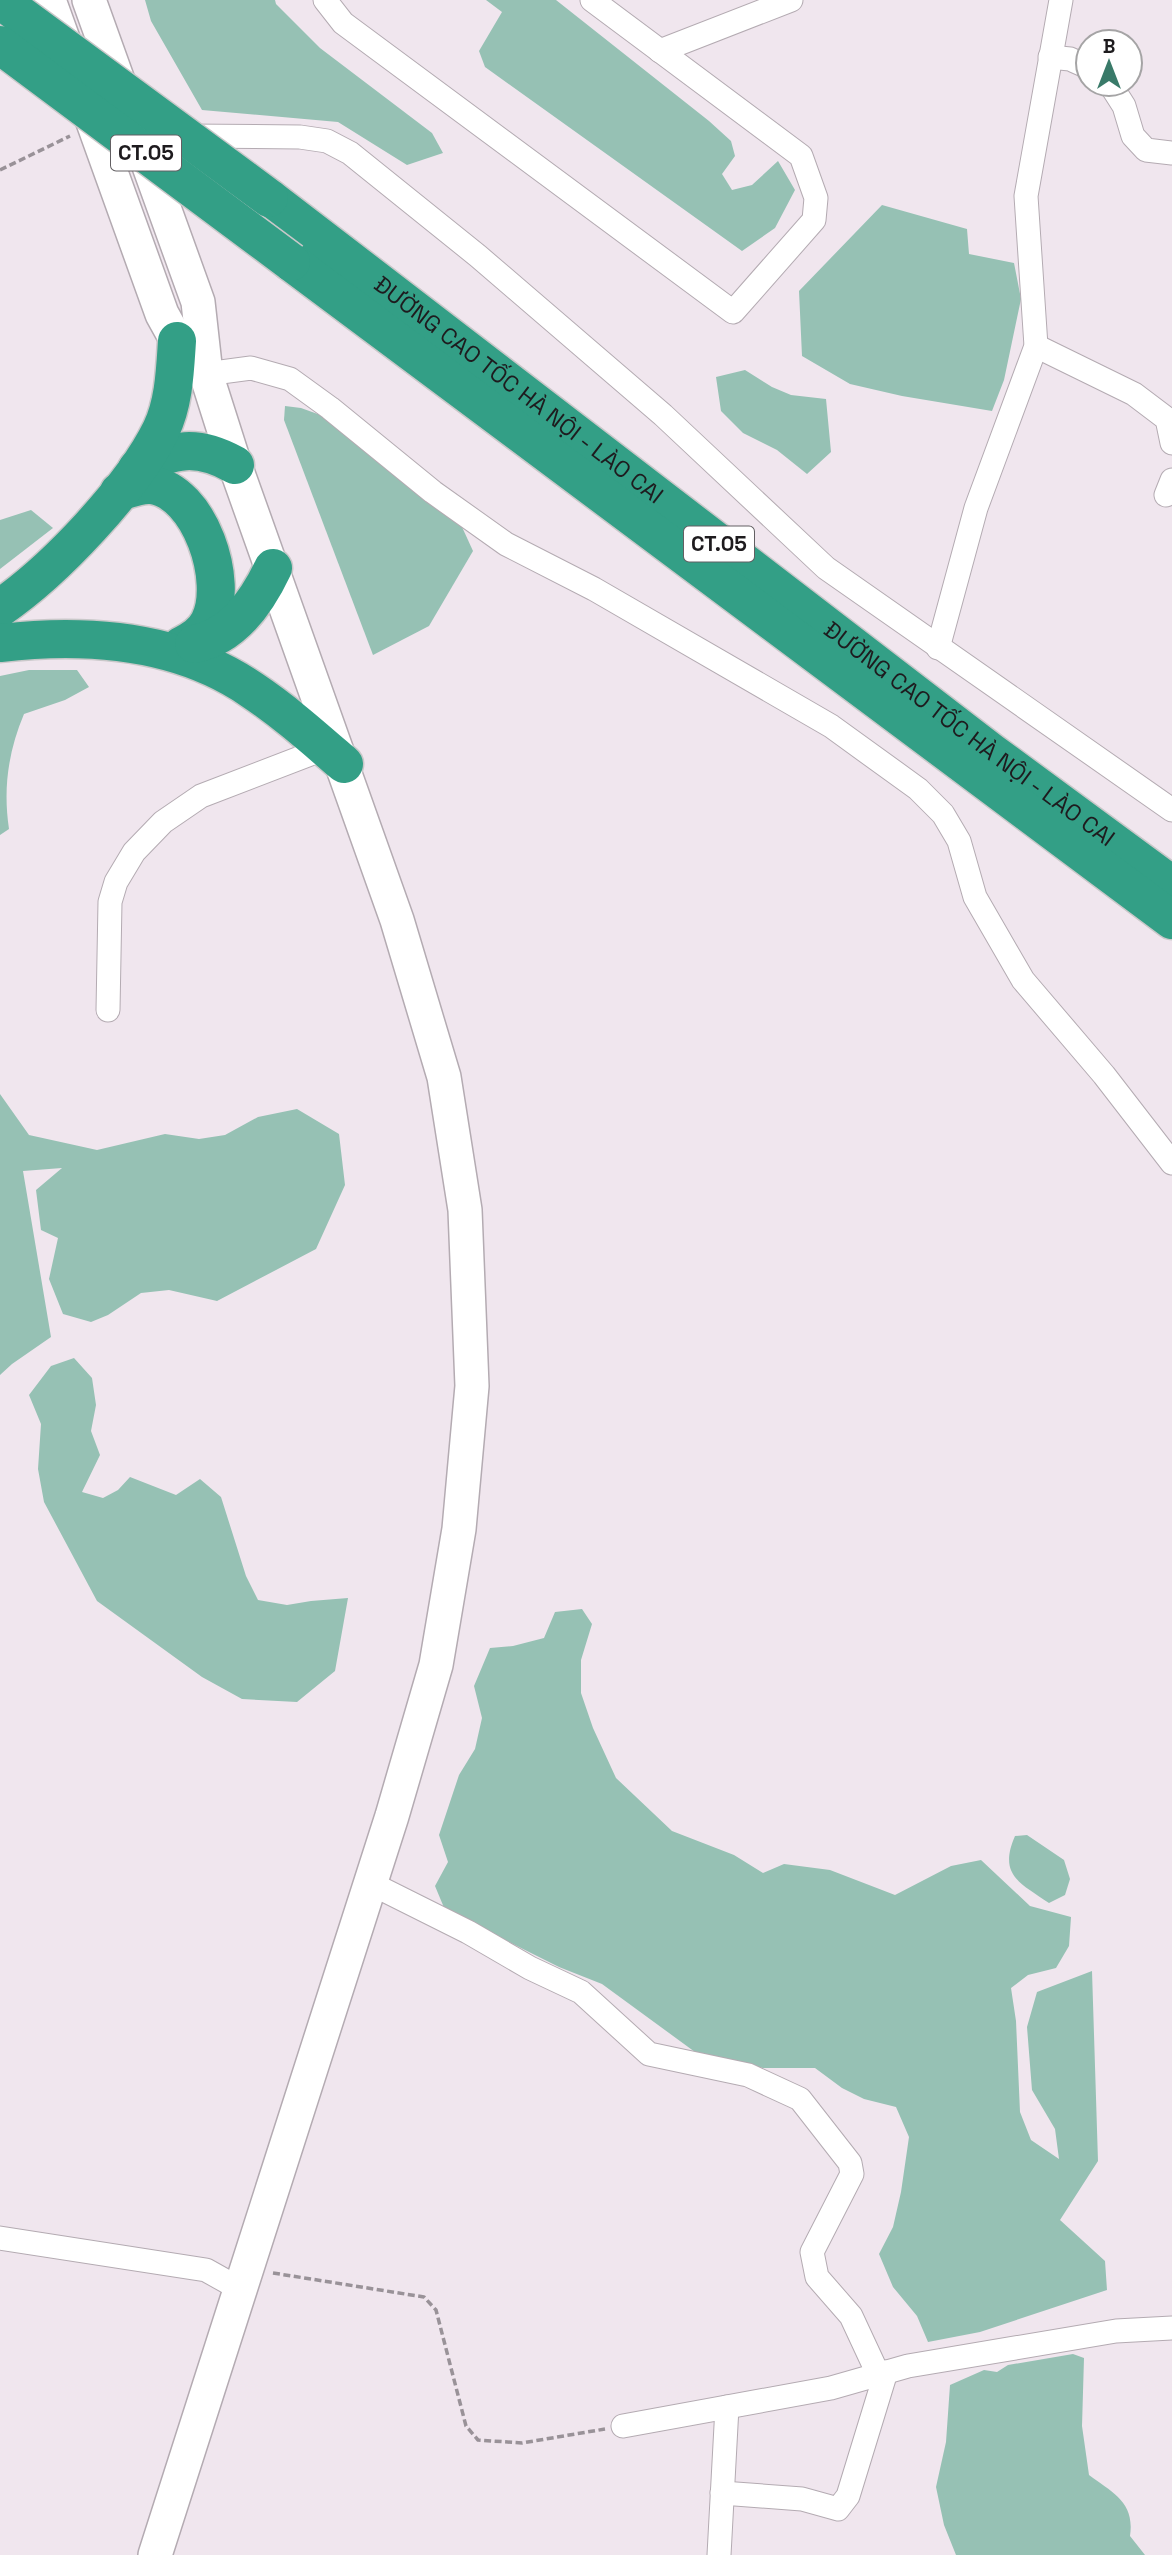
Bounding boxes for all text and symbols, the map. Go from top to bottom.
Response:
north arrow [1074,28,1144,98]
text: B [1103,34,1115,59]
road number: CT.05 [111,136,181,170]
street label: ĐƯỜNG CAO TỐC HÀ NỘI - LÀO CAI [368,269,670,510]
road number: CT.05 [684,526,754,562]
street label: ĐƯỜNG CAO TỐC HÀ NỘI - LÀO CAI [818,614,1121,853]

